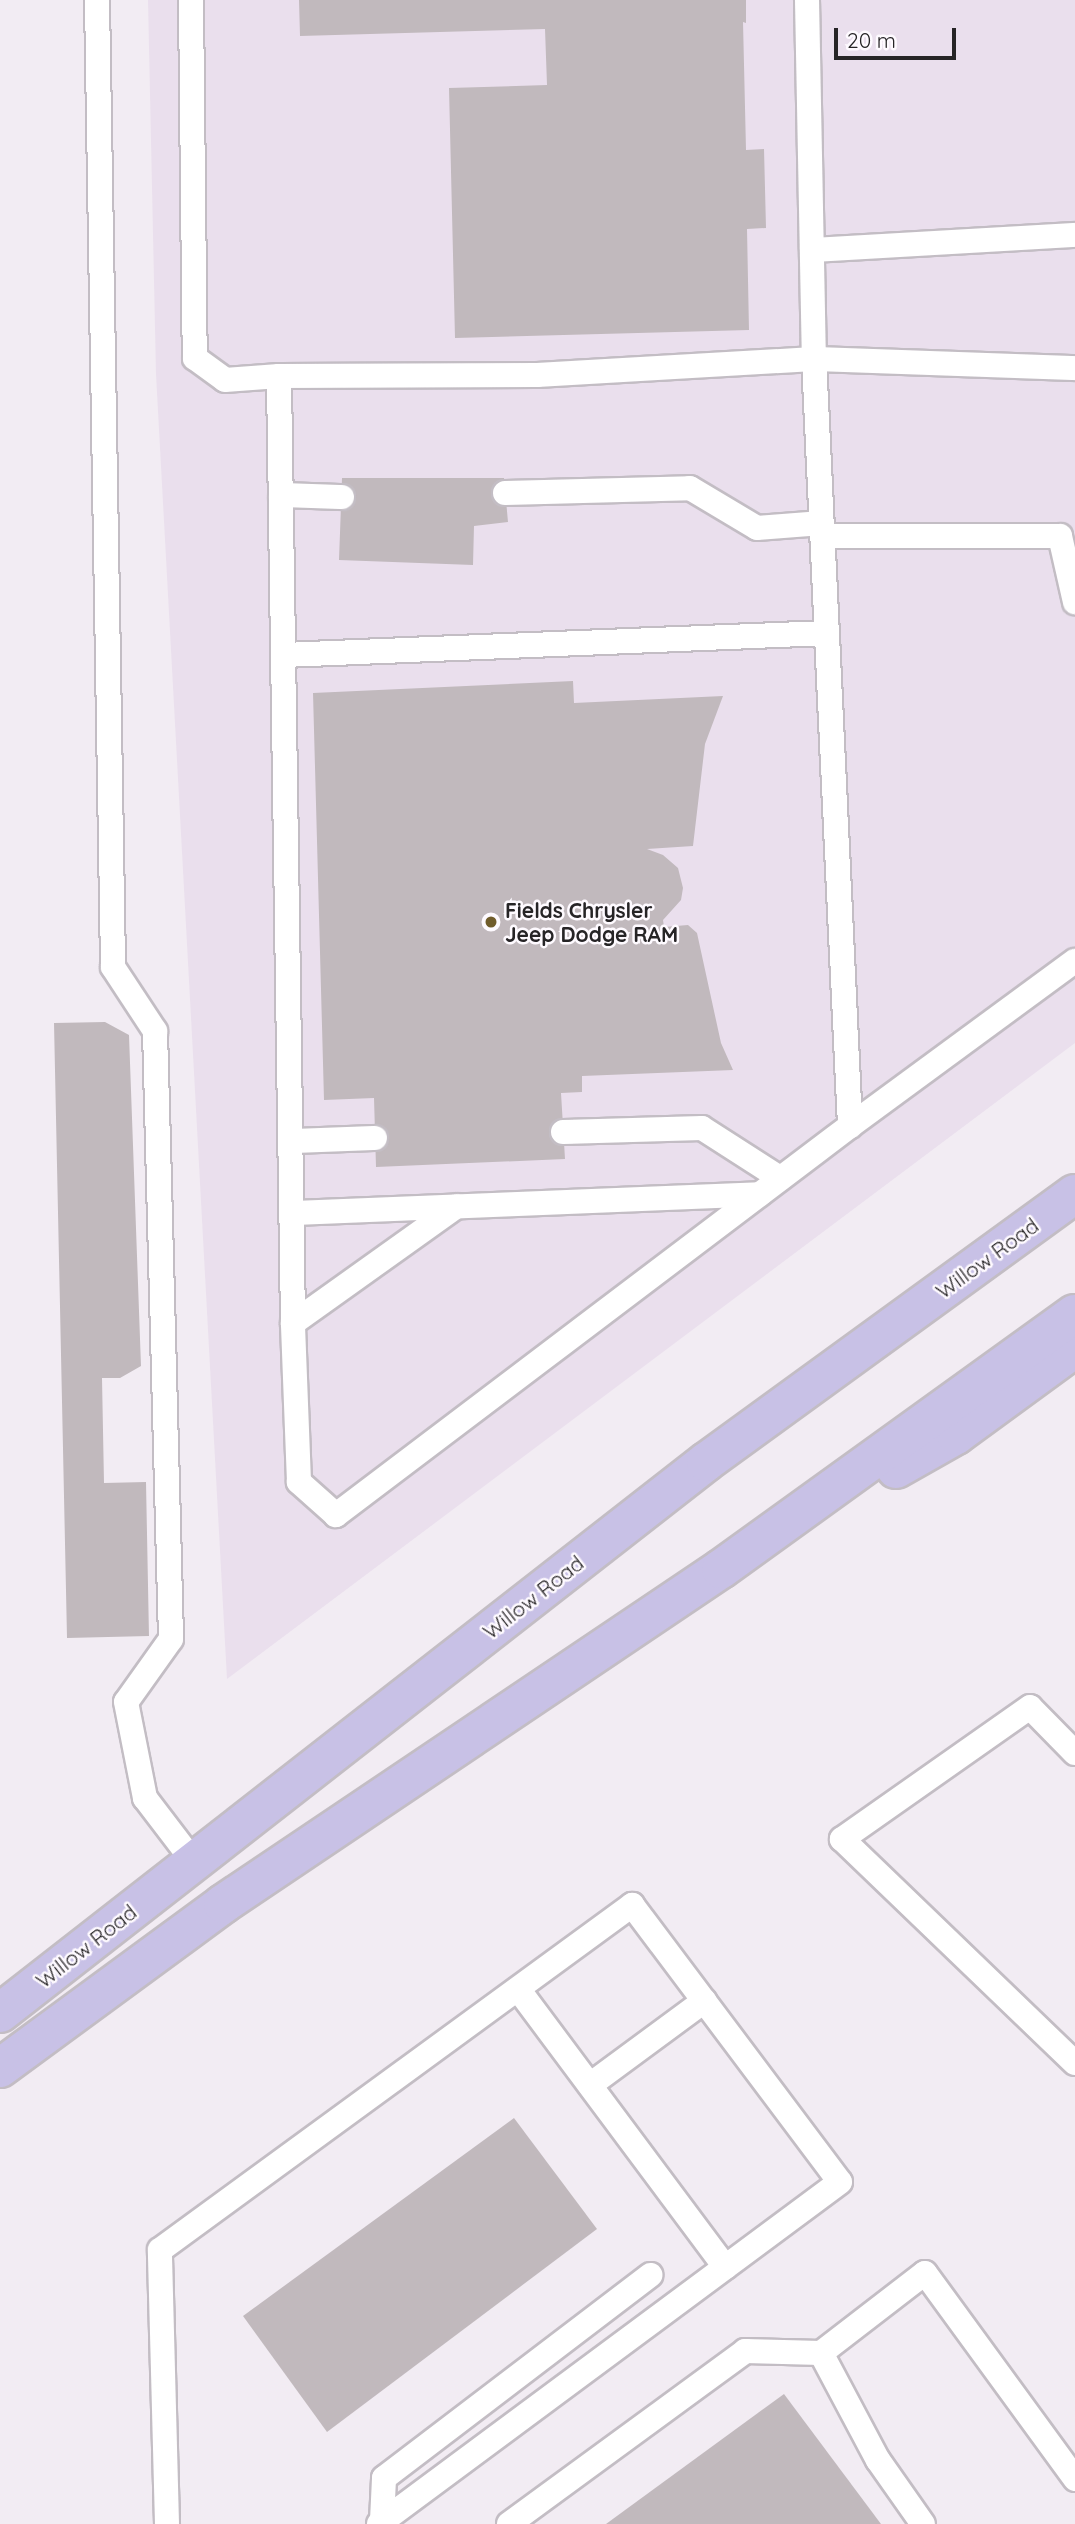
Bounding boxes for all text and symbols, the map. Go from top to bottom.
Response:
scale bar [837,14,960,58]
text: 20 m [847,27,896,53]
place label: Fields Chrysler Jeep Dodge RAM [505,897,678,947]
marker: Fields Chrysler Jeep Dodge RAM [483,914,499,930]
street label: Willow Road [931,1212,1043,1304]
street label: Willow Road [478,1550,588,1644]
street label: Willow Road [31,1899,141,1993]

